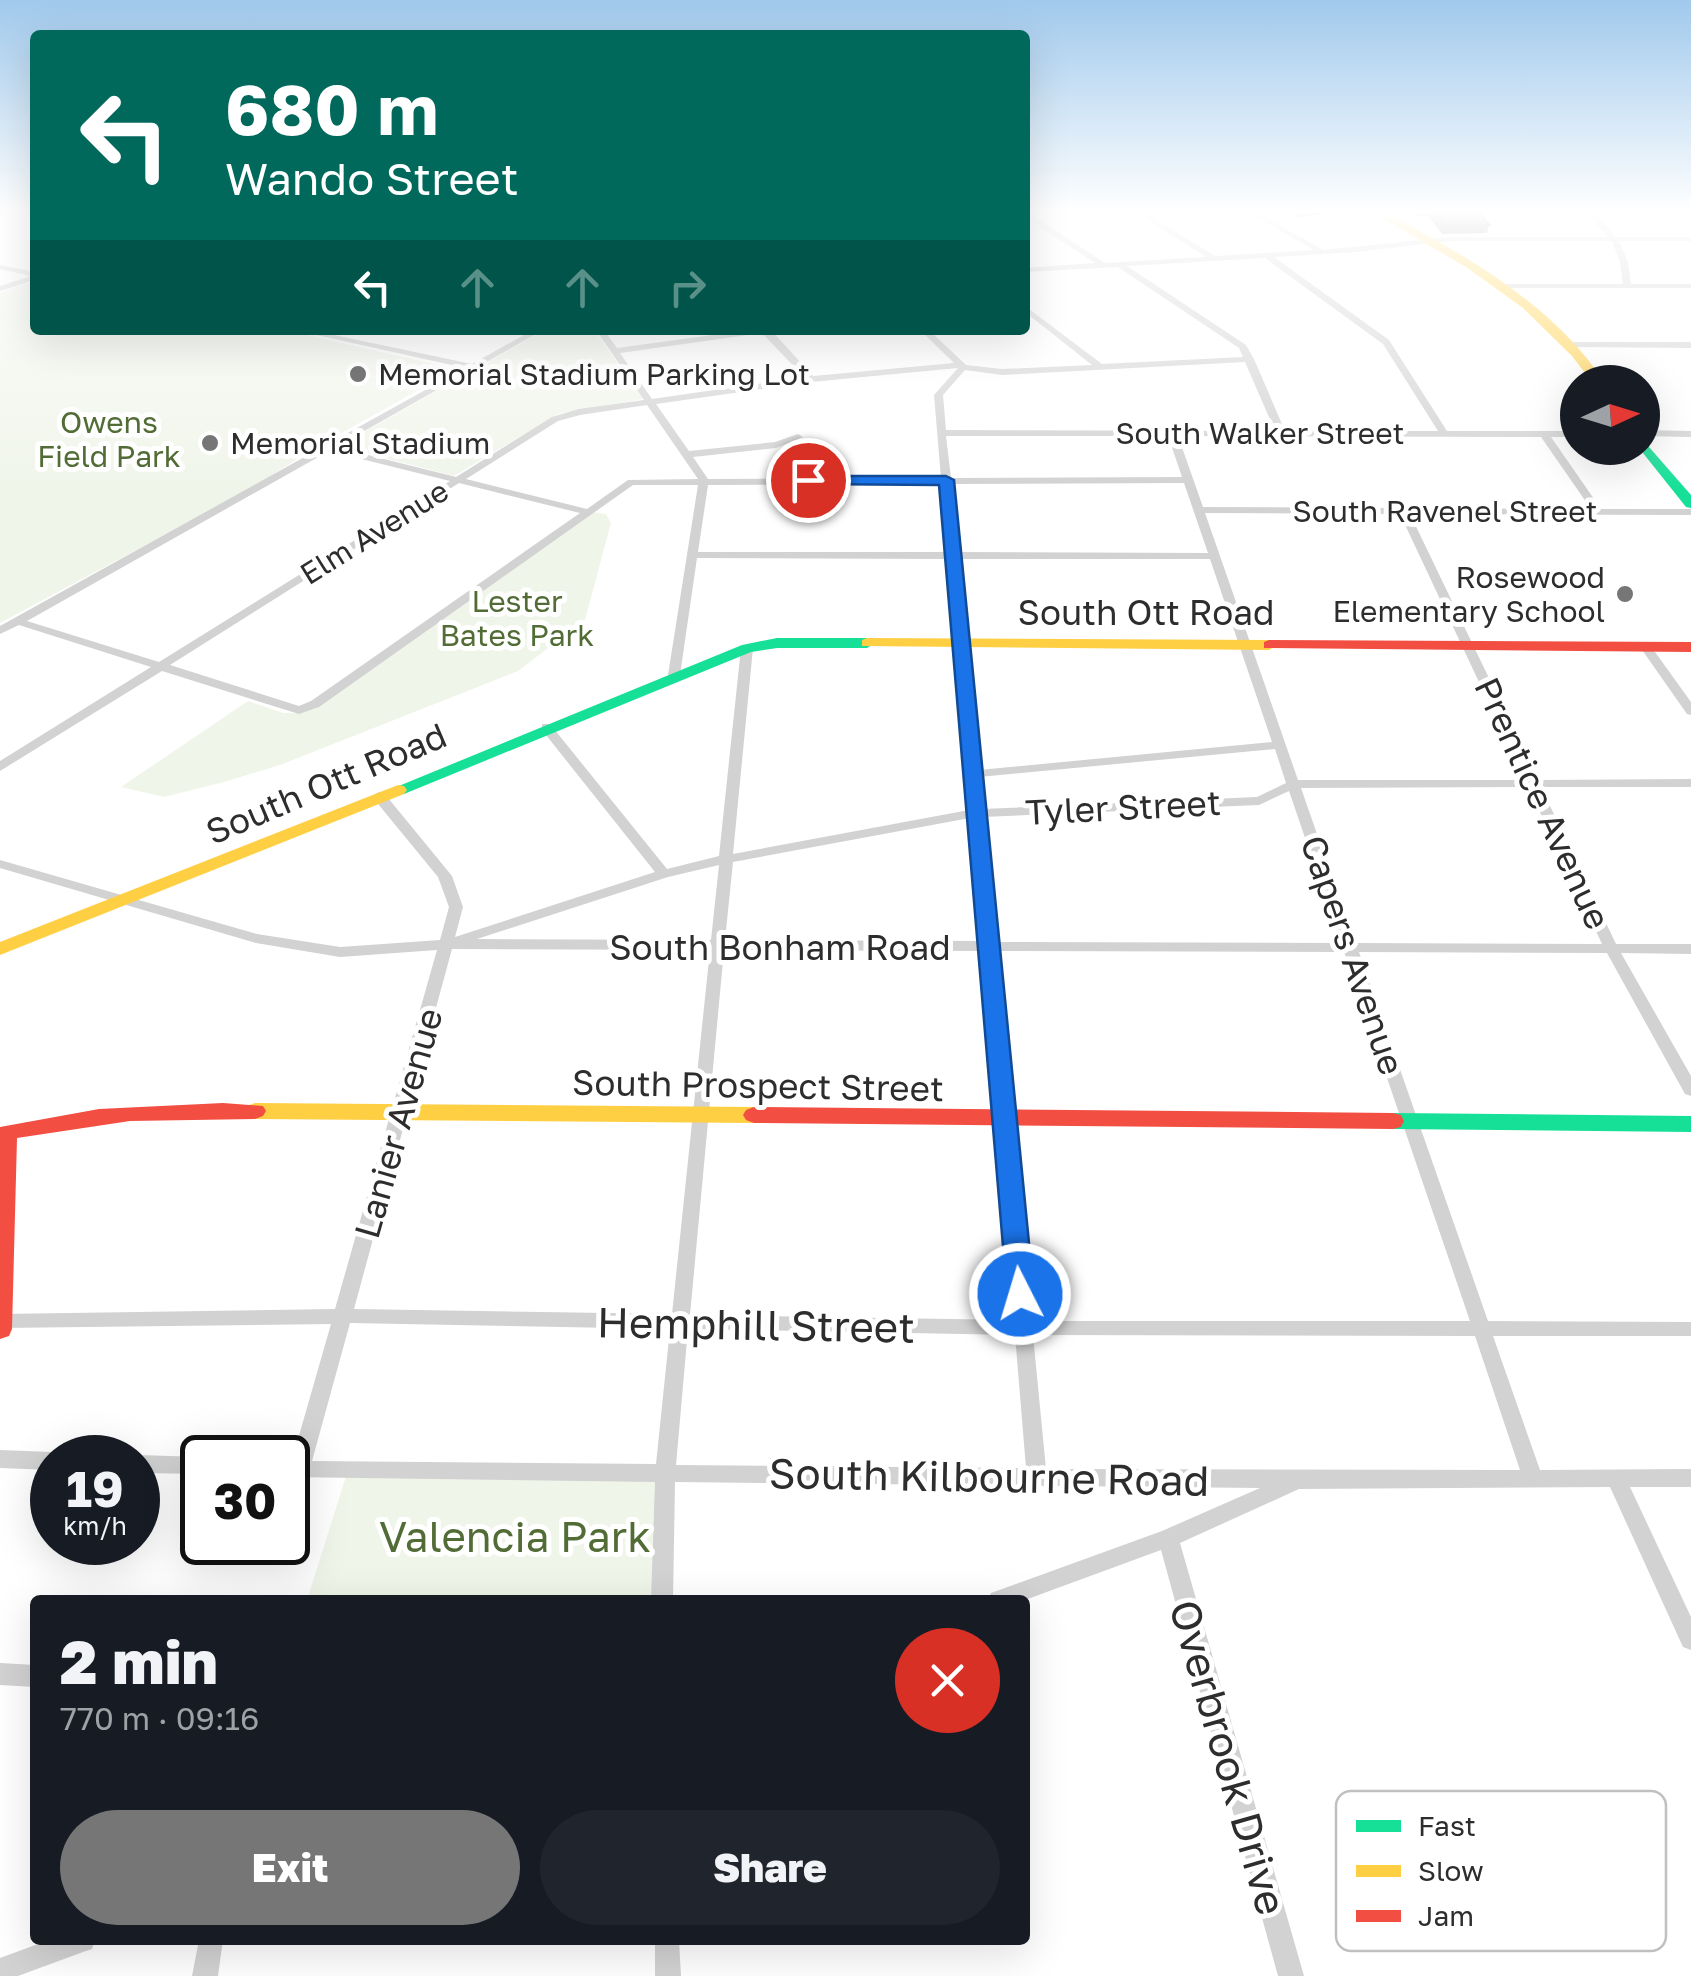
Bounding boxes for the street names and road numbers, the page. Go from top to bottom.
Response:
street label: South Walker Street [1115,415,1405,451]
street label: Elm Avenue [293,472,455,592]
street label: South Ravenel Street [1292,493,1598,529]
street label: South Ott Road [1018,591,1274,633]
street label: Prentice Avenue [1466,671,1620,935]
street label: South Ott Road [200,713,452,853]
street label: Tyler Street [1024,781,1222,833]
street label: Capers Avenue [1292,830,1414,1080]
street label: South Bonham Road [609,926,951,968]
street label: Lanier Avenue [345,1003,451,1243]
street label: South Prospect Street [572,1061,944,1109]
street label: Hemphill Street [597,1296,915,1352]
street label: South Kilbourne Road [768,1447,1210,1505]
street label: Overbrook Drive [1160,1594,1298,1920]

